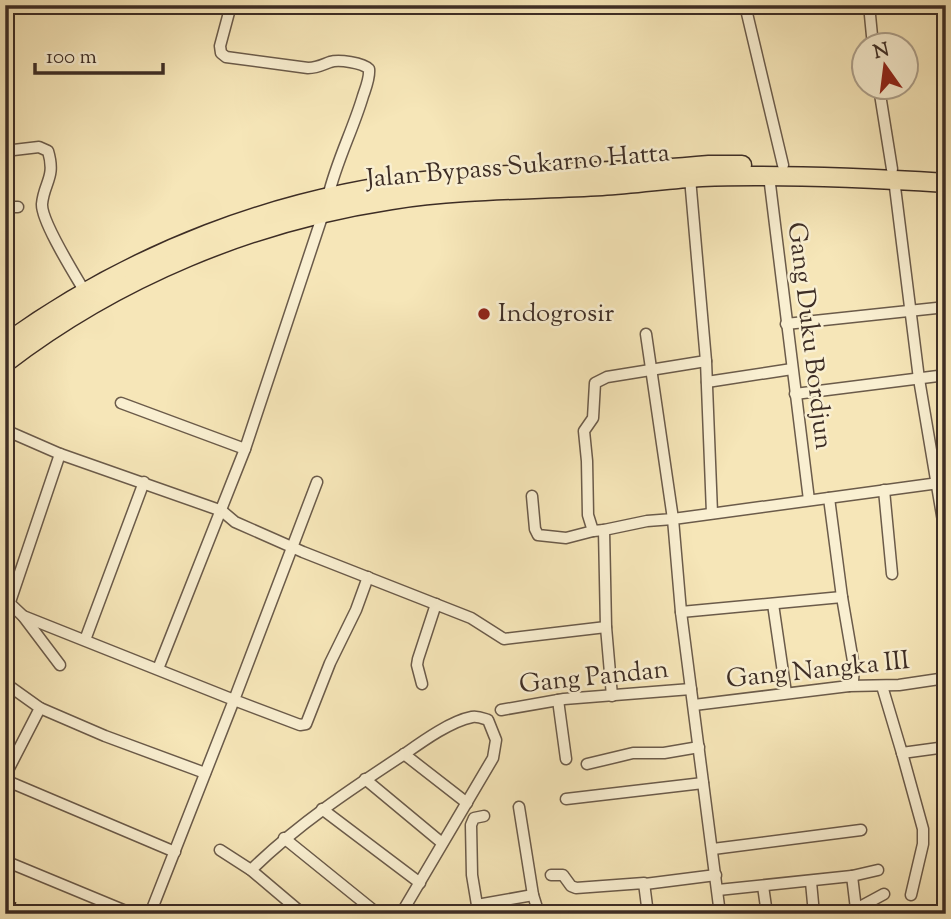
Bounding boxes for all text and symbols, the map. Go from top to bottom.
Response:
scale bar [35,32,163,76]
north arrow [850,32,920,102]
text: N [871,37,892,67]
text: 100 m [46,43,97,73]
street label: Jalan Bypass Sukarno Hatta [363,135,671,199]
street label: Gang Duku Bordjun [777,220,841,452]
place label: Indogrosir [498,296,614,333]
marker: Indogrosir [476,306,492,322]
street label: Gang Nangka III [724,643,912,699]
street label: Gang Pandan [517,652,671,704]

